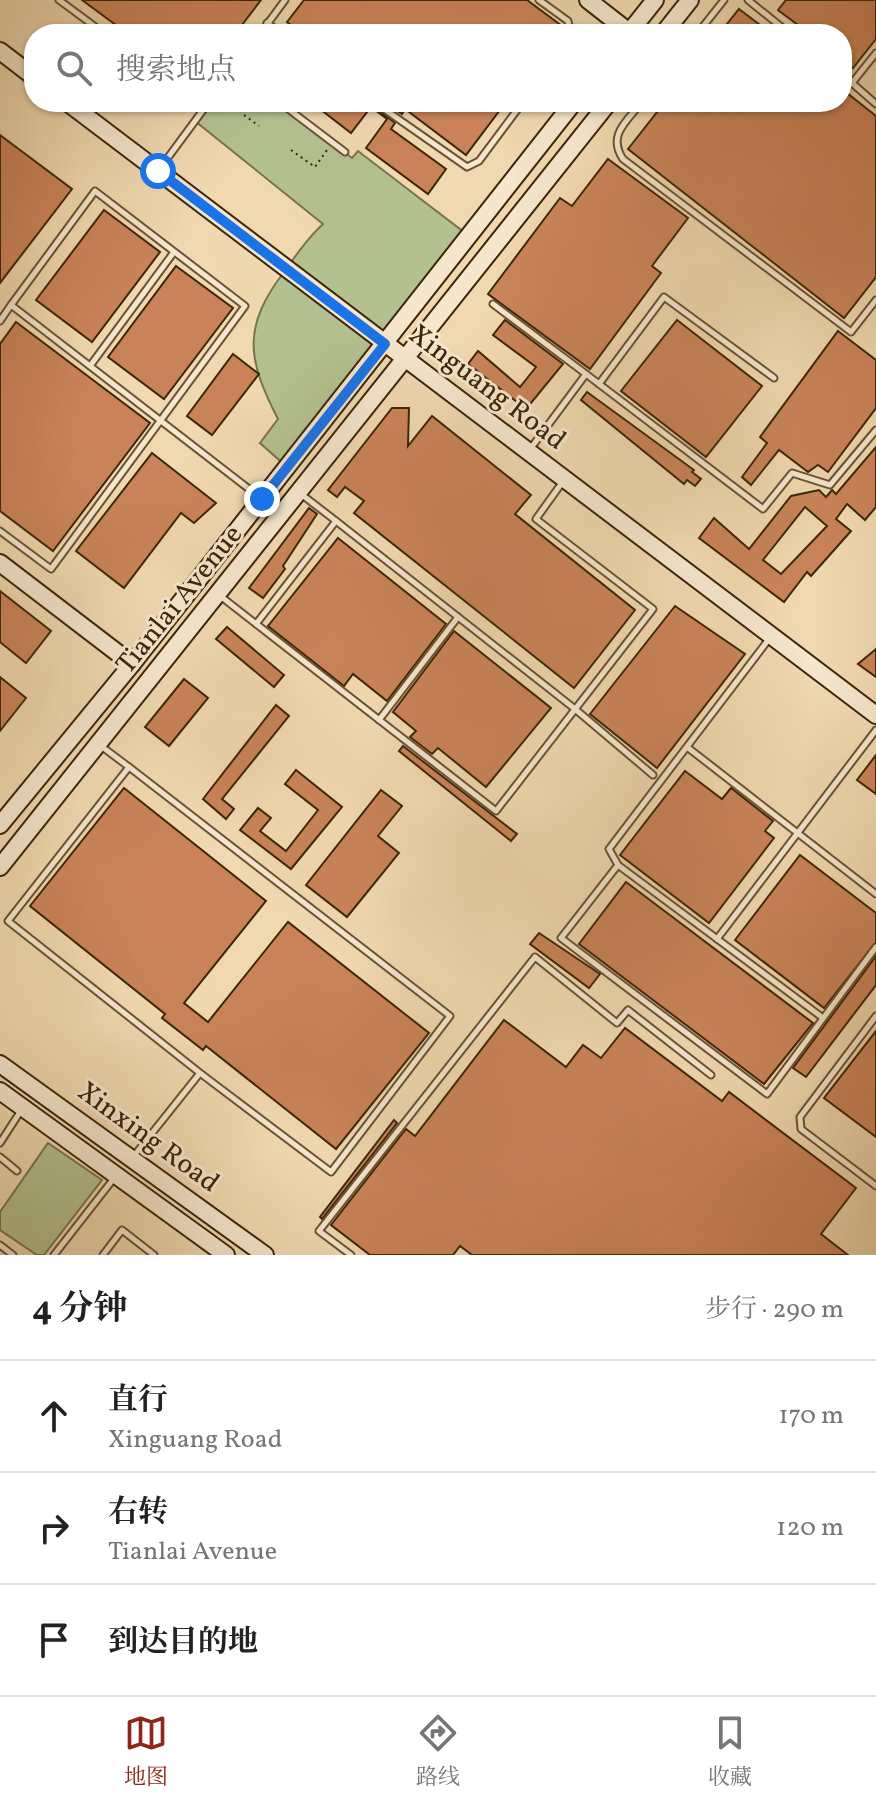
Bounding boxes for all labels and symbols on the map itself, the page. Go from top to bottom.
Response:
route start [140,153,176,189]
street label: Xinguang Road [400,316,574,460]
route end [244,481,280,517]
street label: Tianlai Avenue [108,517,252,683]
street label: Xinxing Road [69,1073,227,1203]

